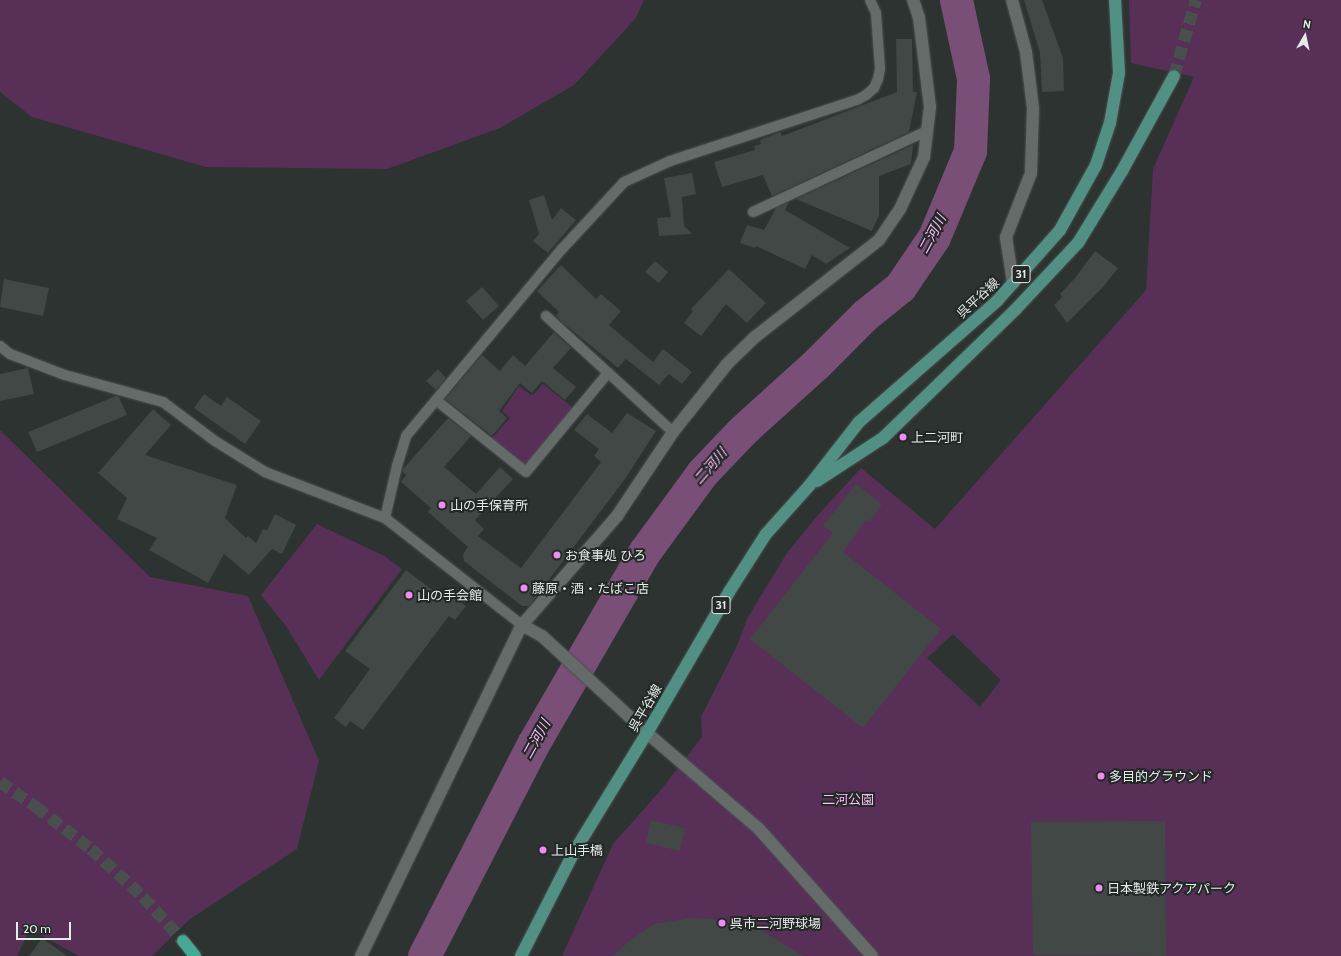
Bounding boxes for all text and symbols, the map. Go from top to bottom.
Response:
north arrow [1285,16,1325,56]
text: N [1302,17,1312,32]
water label: 二河川 [915,212,949,256]
road number: 31 [1011,264,1031,284]
street label: 呉平谷線 [954,275,1002,321]
place label: 上二河町 [911,429,963,445]
marker: 上二河町 [898,432,908,442]
water label: 二河川 [690,445,730,487]
place label: 山の手保育所 [450,497,528,513]
marker: 山の手保育所 [437,500,447,510]
place label: お食事処 ひろ [565,547,646,563]
marker: お食事処 ひろ [552,550,562,560]
place label: 藤原・酒・たばこ店 [532,580,649,596]
marker: 藤原・酒・たばこ店 [519,583,529,593]
place label: 山の手会館 [417,587,482,603]
marker: 山の手会館 [404,590,414,600]
road number: 31 [711,595,731,615]
street label: 呉平谷線 [625,682,665,734]
water label: 二河川 [518,717,554,761]
place label: 多目的グラウンド [1109,768,1213,784]
marker: 多目的グラウンド [1096,771,1106,781]
park label: 二河公園 [822,791,874,807]
place label: 上山手橋 [551,842,603,858]
marker: 上山手橋 [538,845,548,855]
place label: 日本製鉄アクアパーク [1107,880,1237,896]
marker: 日本製鉄アクアパーク [1094,883,1104,893]
scale bar [18,914,73,940]
place label: 呉市二河野球場 [730,915,821,931]
marker: 呉市二河野球場 [717,918,727,928]
text: 20 m [23,921,51,936]

